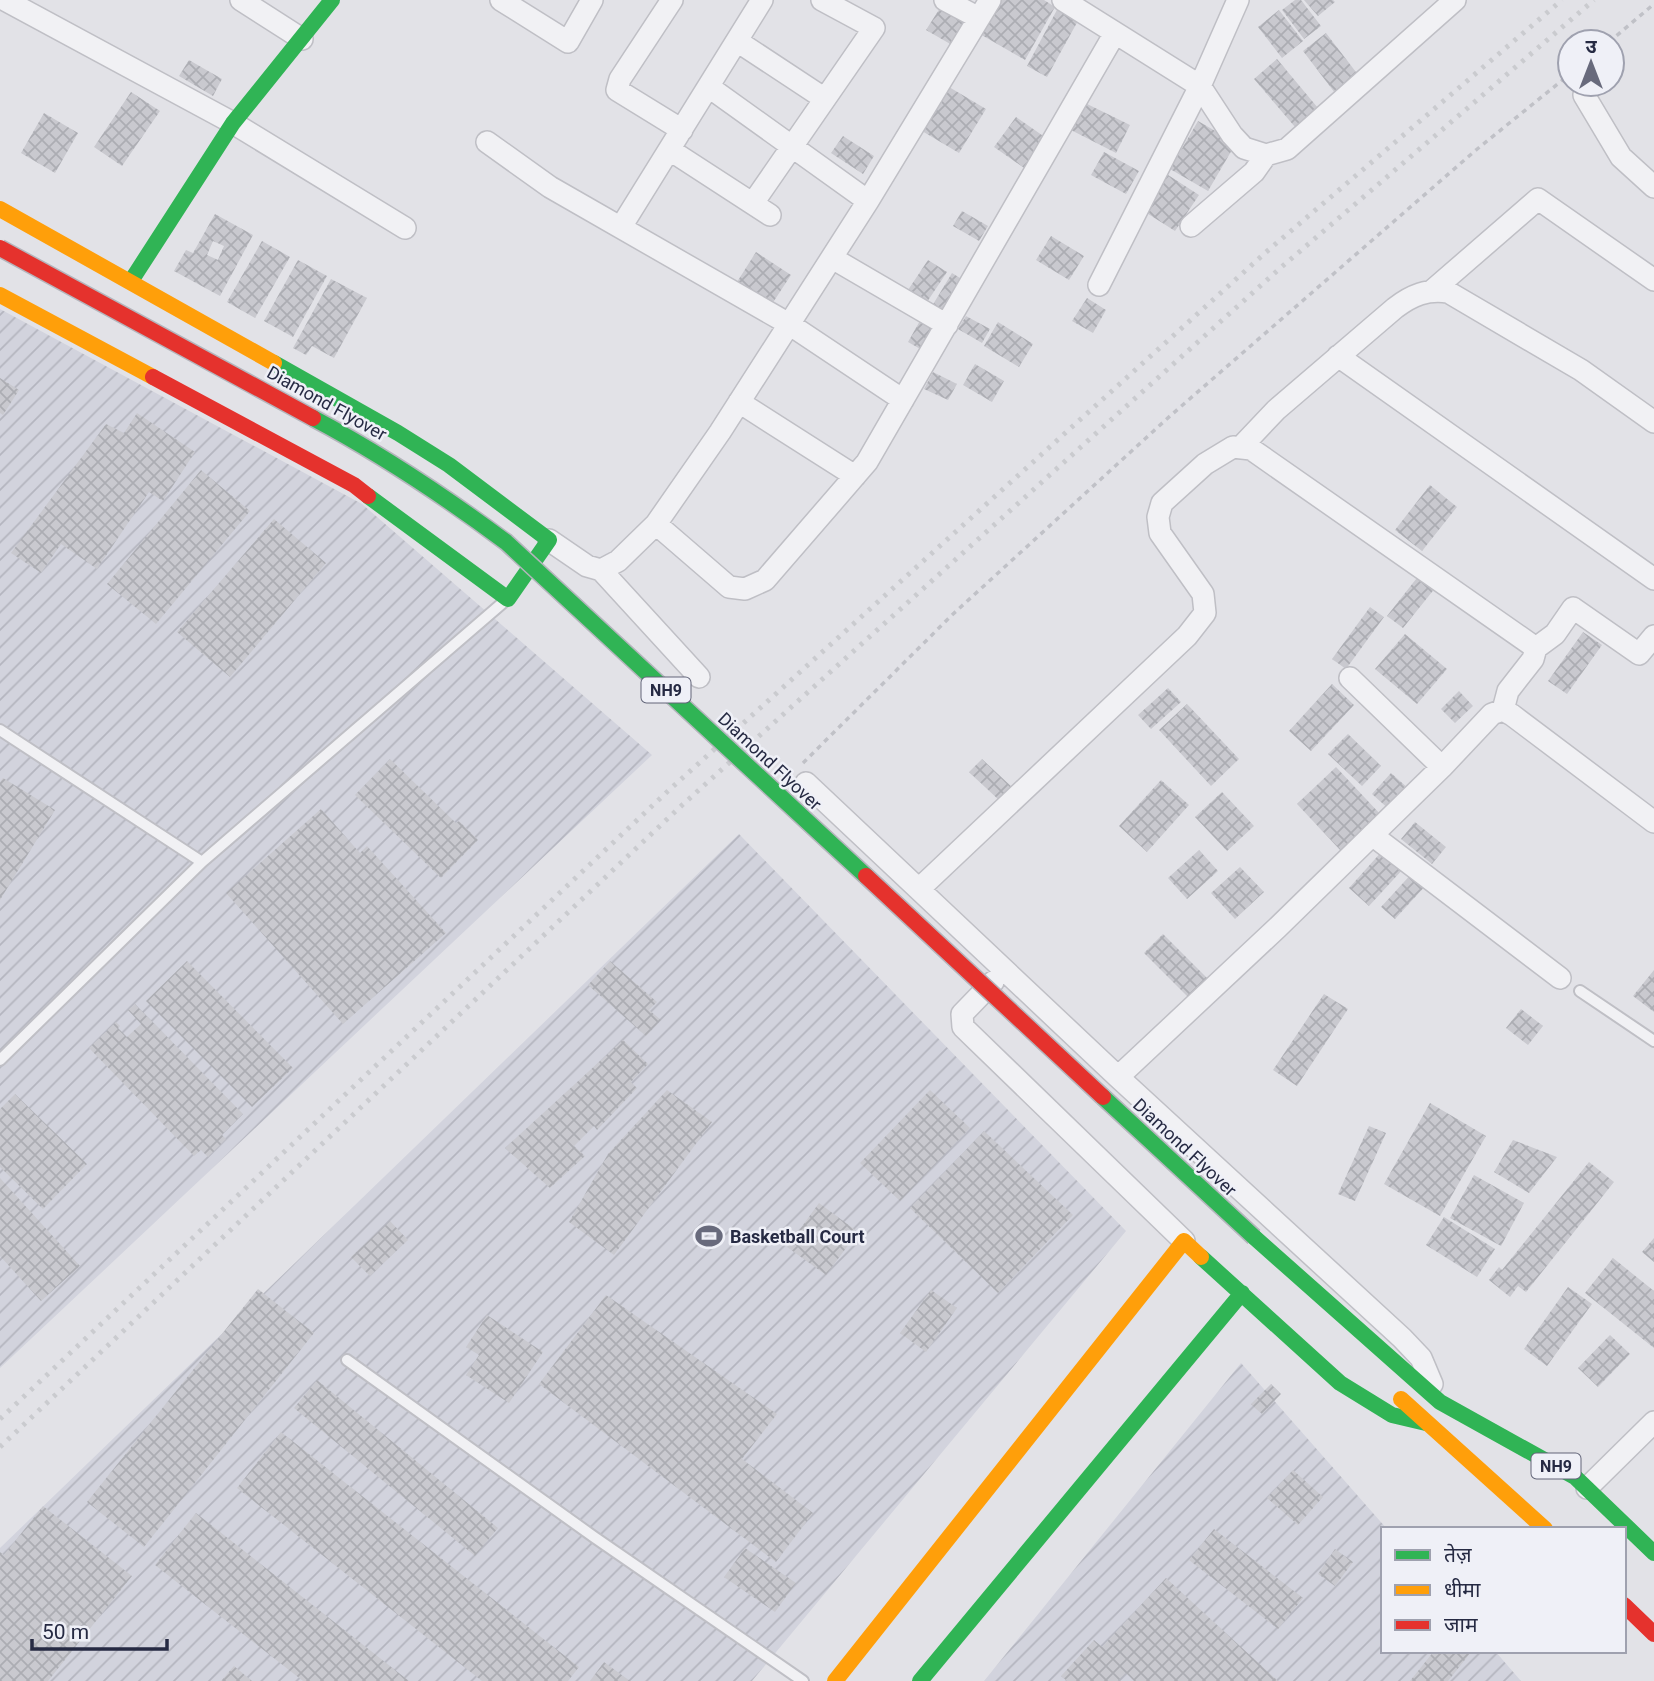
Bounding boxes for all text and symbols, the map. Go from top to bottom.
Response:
north arrow [1556,28,1626,98]
text: उ [1585,35,1597,58]
street label: Diamond Flyover [263,361,391,445]
road number: NH9 [642,678,690,702]
street label: Diamond Flyover [714,708,826,814]
street label: Diamond Flyover [1129,1094,1241,1200]
sports icon: Basketball Court [694,1221,724,1251]
place label: Basketball Court [730,1226,865,1247]
road number: NH9 [1532,1454,1580,1478]
legend [1381,1527,1626,1653]
text: तेज़ [1444,1543,1472,1567]
text: धीमा [1444,1578,1481,1602]
scale bar [32,1608,166,1652]
text: जाम [1444,1613,1478,1637]
text: 50 m [42,1620,89,1644]

